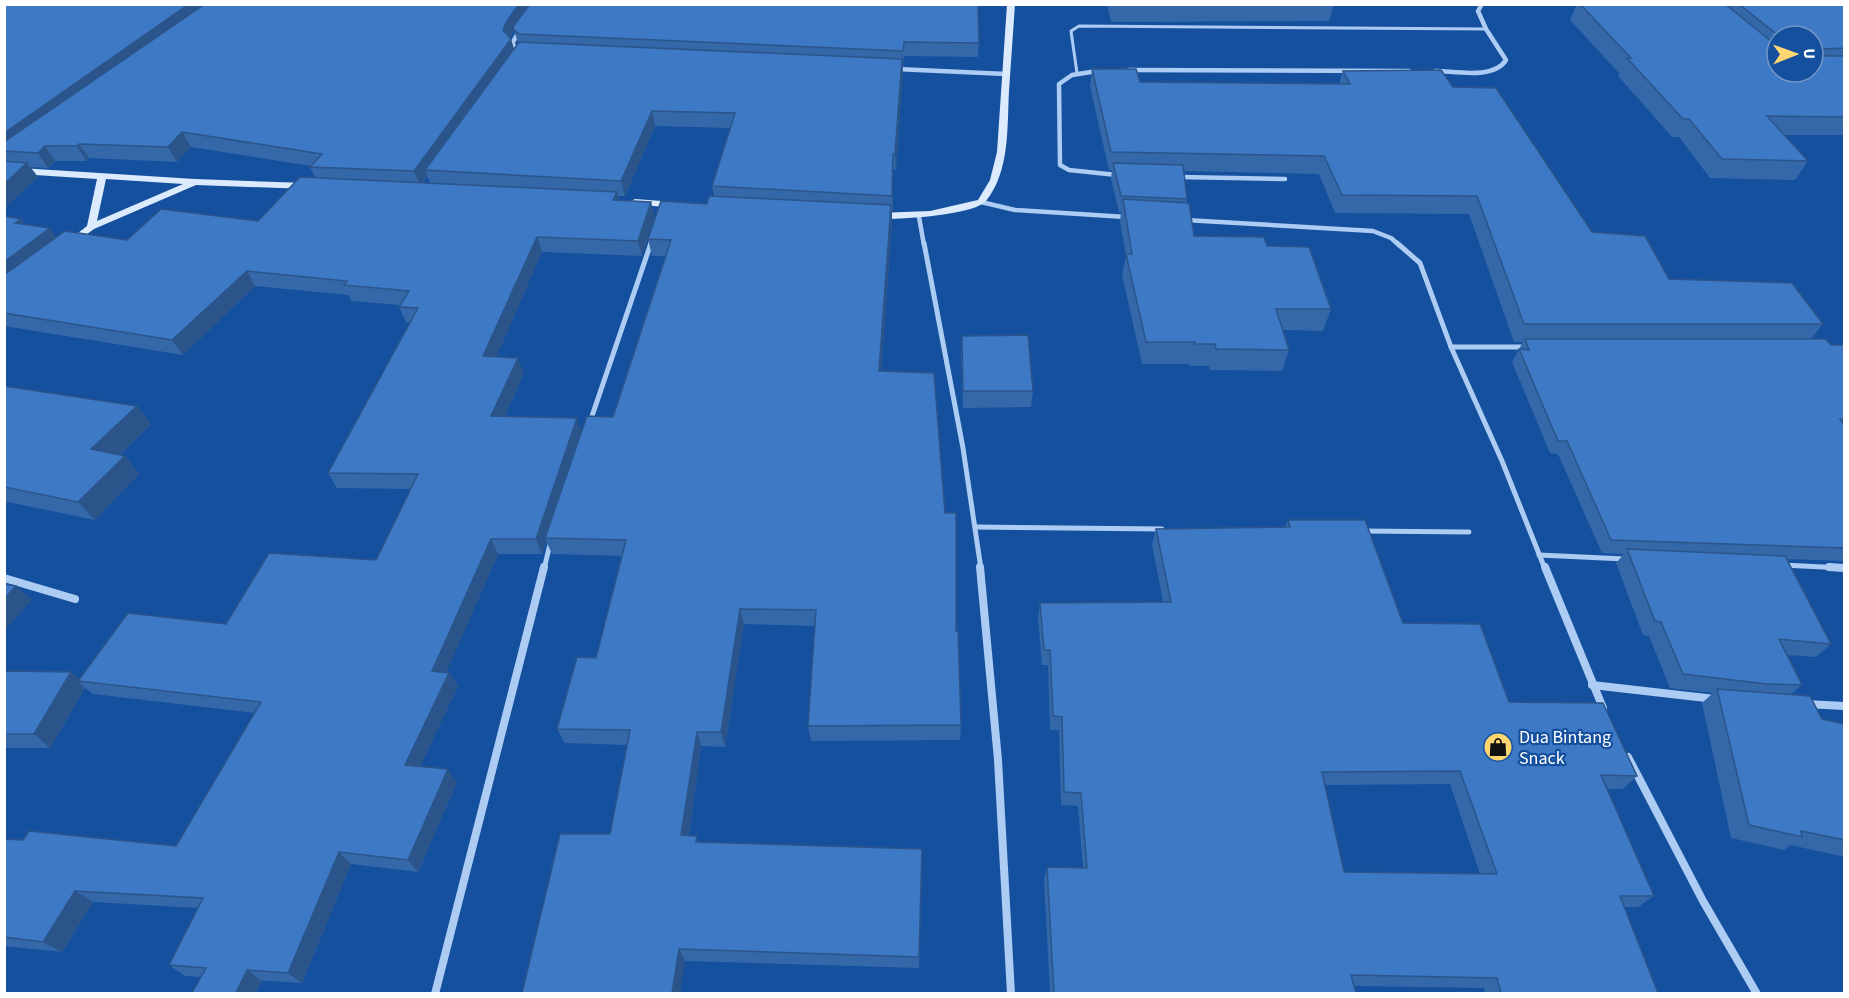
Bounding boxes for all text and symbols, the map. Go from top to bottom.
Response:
north arrow [1765,24,1825,84]
text: U [1798,48,1820,59]
place label: Dua Bintang Snack [1519,725,1611,771]
shop icon: Dua Bintang Snack [1482,731,1514,763]

